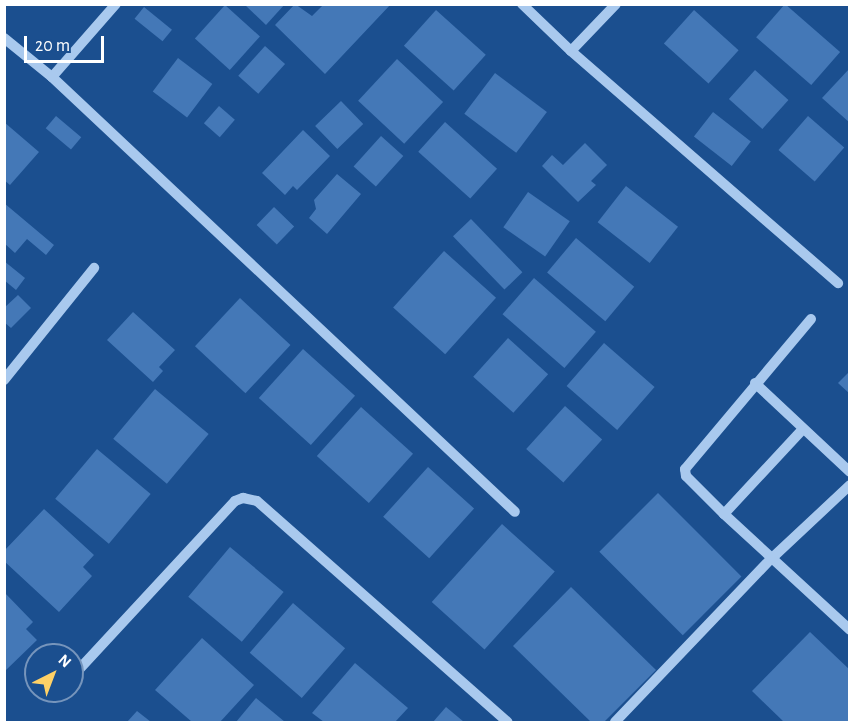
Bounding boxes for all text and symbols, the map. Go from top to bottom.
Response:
scale bar [27,24,106,62]
text: 20 m [35,37,70,55]
north arrow [24,643,84,703]
text: N [55,651,74,671]

